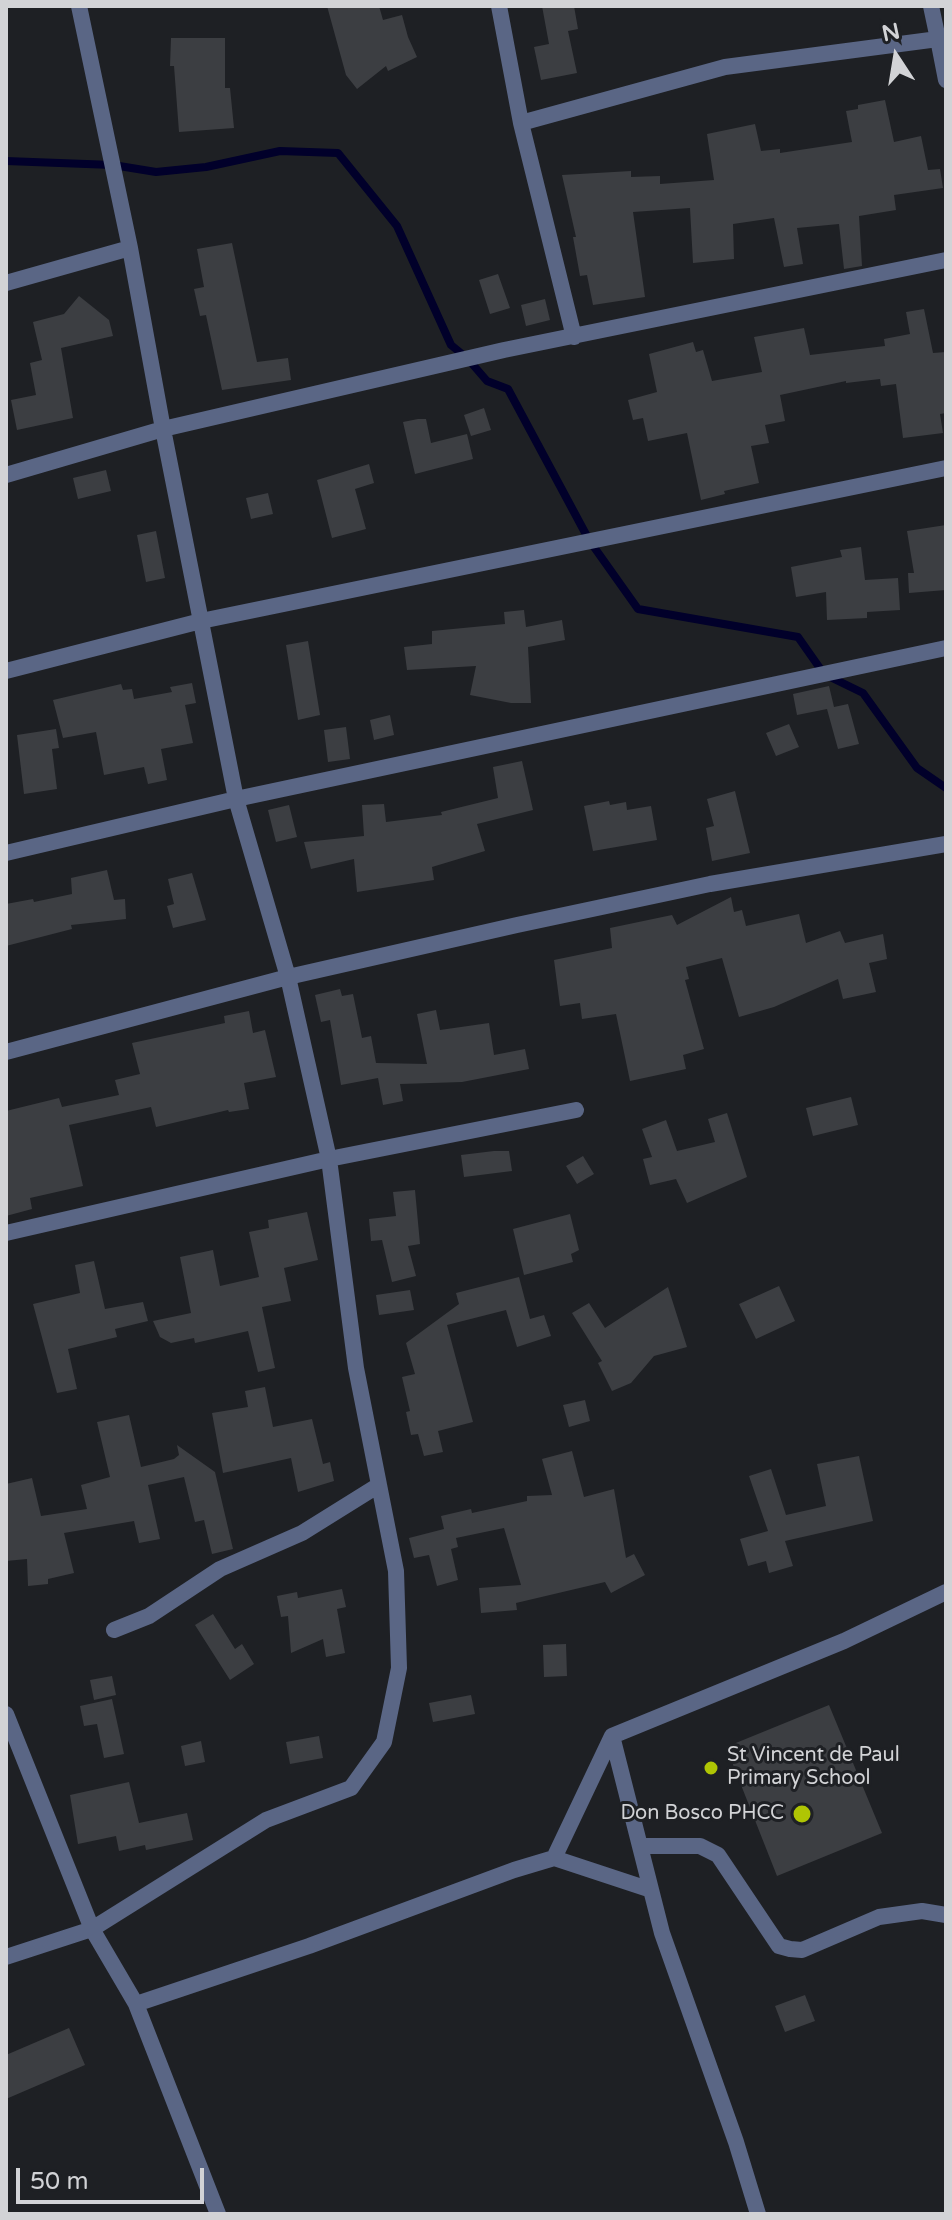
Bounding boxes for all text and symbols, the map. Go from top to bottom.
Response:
north arrow [856,16,936,96]
text: N [880,18,902,47]
place label: St Vincent de Paul Primary School [727,1744,900,1791]
marker: St Vincent de Paul Primary School [702,1759,720,1777]
place label: Don Bosco PHCC [620,1802,784,1826]
marker: Don Bosco PHCC [791,1803,813,1825]
scale bar [20,2152,208,2202]
text: 50 m [30,2167,88,2196]

